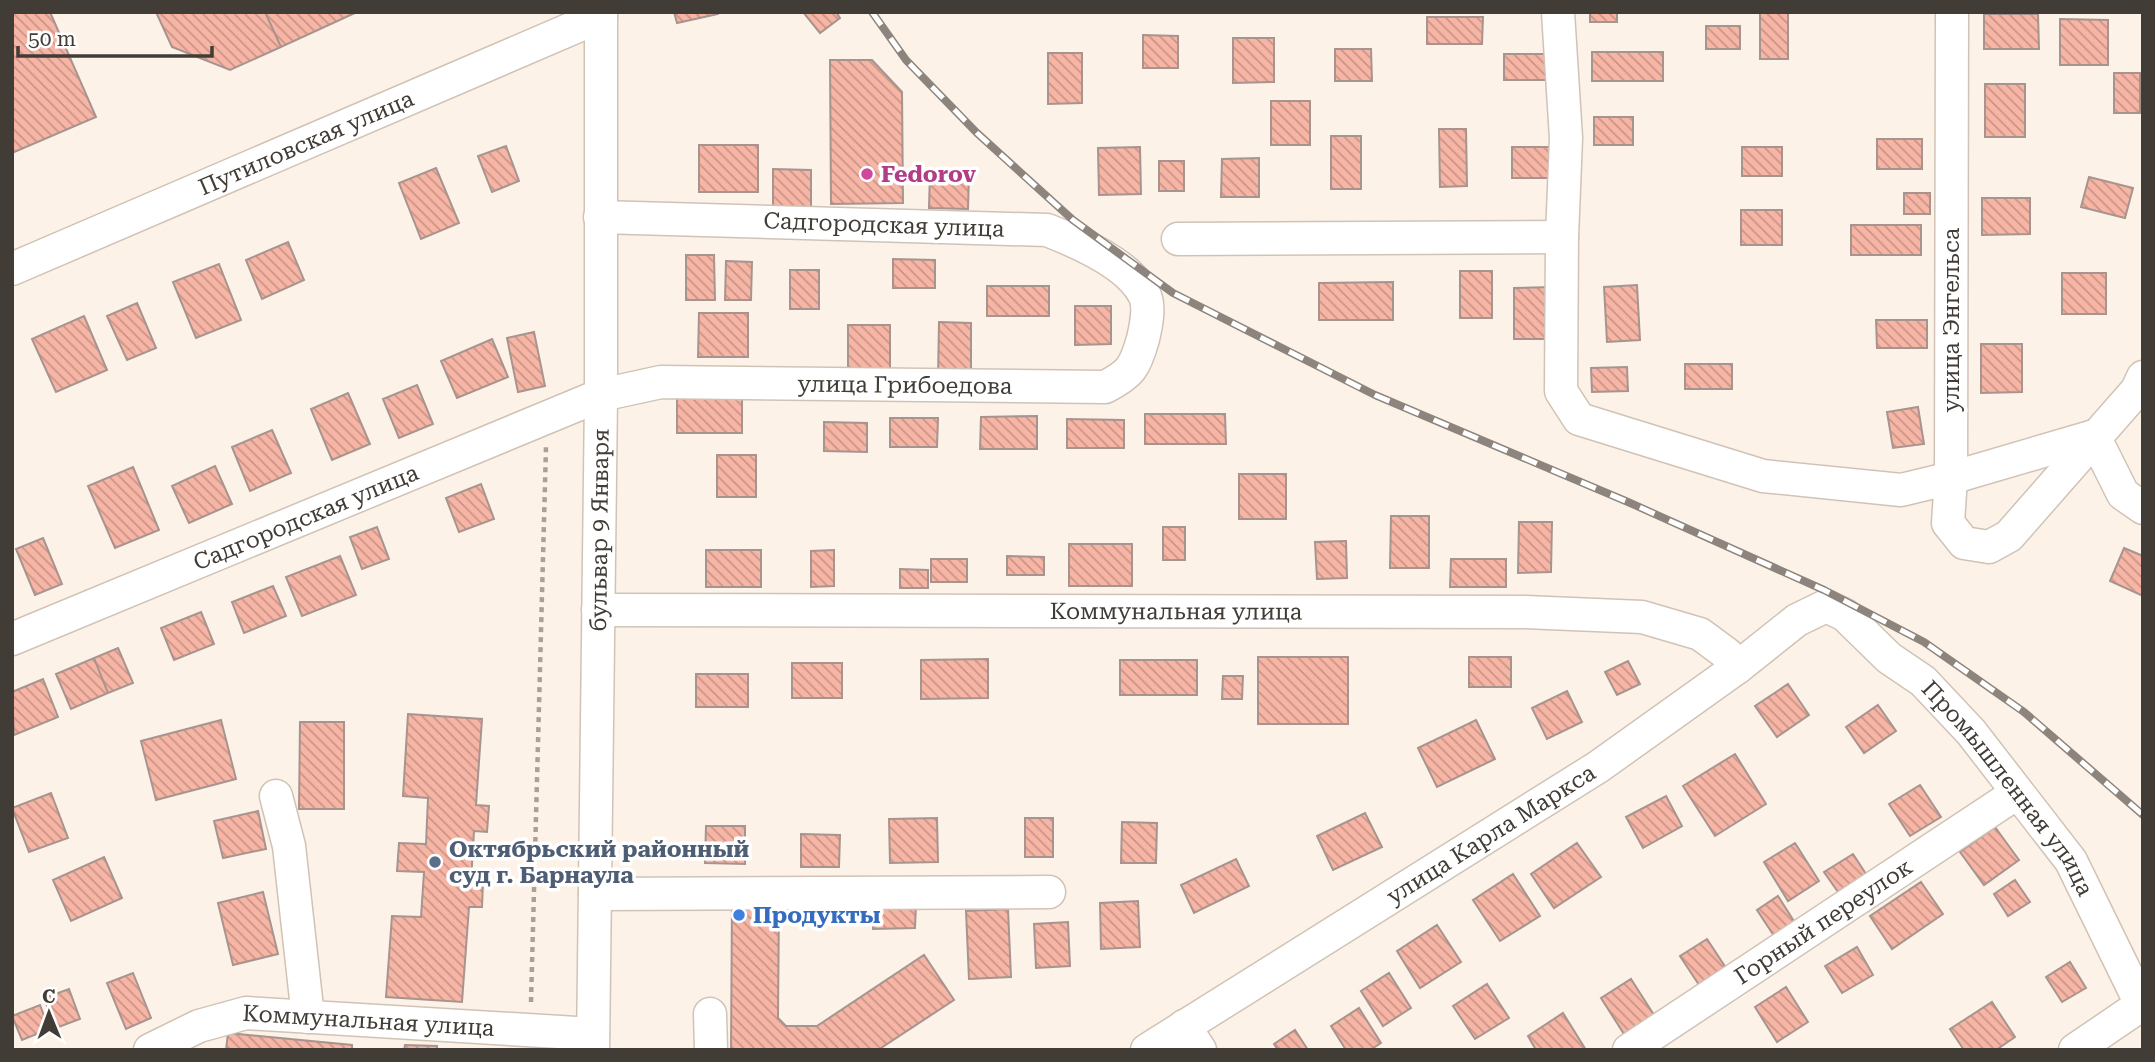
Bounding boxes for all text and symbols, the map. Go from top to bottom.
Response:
scale bar [18,14,212,58]
text: 50 m [28,27,76,51]
street label: Путиловская улица [194,84,418,201]
place label: Fedorov [881,161,976,188]
marker: Fedorov [859,166,875,182]
street label: Садгородская улица [763,207,1005,243]
street label: улица Энгельса [1938,227,1965,412]
street label: улица Грибоедова [798,370,1013,399]
street label: бульвар 9 Января [585,428,614,632]
street label: Садгородская улица [189,458,423,576]
street label: Коммунальная улица [1050,597,1303,625]
street label: Промышленная улица [1916,675,2100,900]
street label: улица Карла Маркса [1382,758,1601,910]
place label: Октябрьский районный суд г. Барнаула [449,836,749,889]
street label: Горный переулок [1729,853,1918,990]
marker: Октябрьский районный суд г. Барнаула [427,854,443,870]
place label: Продукты [753,902,881,929]
marker: Продукты [731,907,747,923]
north arrow [14,978,84,1048]
text: С [42,985,56,1008]
street label: Коммунальная улица [242,999,496,1042]

